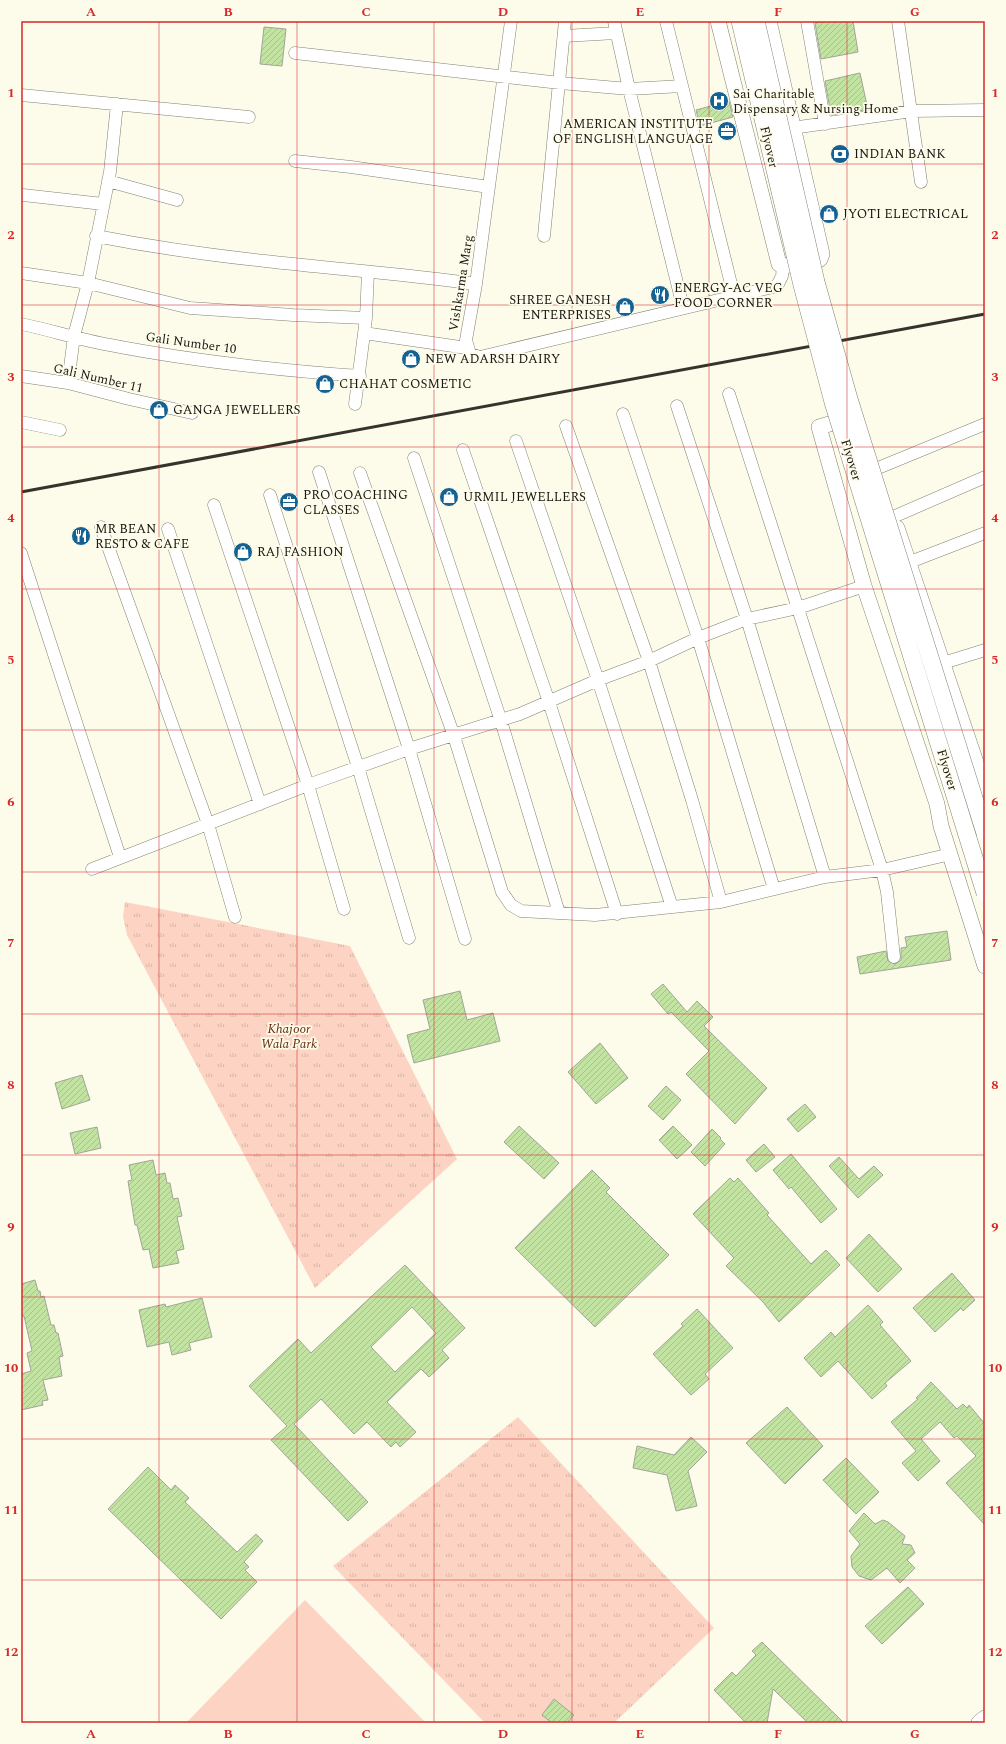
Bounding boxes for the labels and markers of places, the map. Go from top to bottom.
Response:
place label: Sai Charitable Dispensary & Nursing Home [733,84,898,119]
hospital icon: Sai Charitable Dispensary & Nursing Home [708,90,730,112]
place label: AMERICAN INSTITUTE OF ENGLISH LANGUAGE [553,114,713,149]
office icon: AMERICAN INSTITUTE OF ENGLISH LANGUAGE [716,120,738,142]
bank icon: INDIAN BANK [829,143,851,165]
place label: INDIAN BANK [854,144,946,164]
shop icon: JYOTI ELECTRICAL [818,203,840,225]
place label: JYOTI ELECTRICAL [843,204,968,224]
place label: ENERGY-AC VEG FOOD CORNER [674,278,783,313]
restaurant icon: ENERGY-AC VEG FOOD CORNER [649,284,671,306]
place label: SHREE GANESH ENTERPRISES [509,290,611,325]
shop icon: SHREE GANESH ENTERPRISES [614,296,636,318]
shop icon: NEW ADARSH DAIRY [400,348,422,370]
place label: NEW ADARSH DAIRY [425,349,560,369]
shop icon: CHAHAT COSMETIC [314,373,336,395]
place label: CHAHAT COSMETIC [339,374,472,394]
shop icon: GANGA JEWELLERS [148,399,170,421]
place label: GANGA JEWELLERS [173,400,300,420]
place label: PRO COACHING CLASSES [303,485,408,520]
shop icon: URMIL JEWELLERS [438,486,460,508]
place label: URMIL JEWELLERS [463,487,586,507]
office icon: PRO COACHING CLASSES [278,491,300,513]
place label: MR BEAN RESTO & CAFE [95,519,189,554]
restaurant icon: MR BEAN RESTO & CAFE [70,525,92,547]
shop icon: RAJ FASHION [232,541,254,563]
place label: RAJ FASHION [257,542,344,562]

